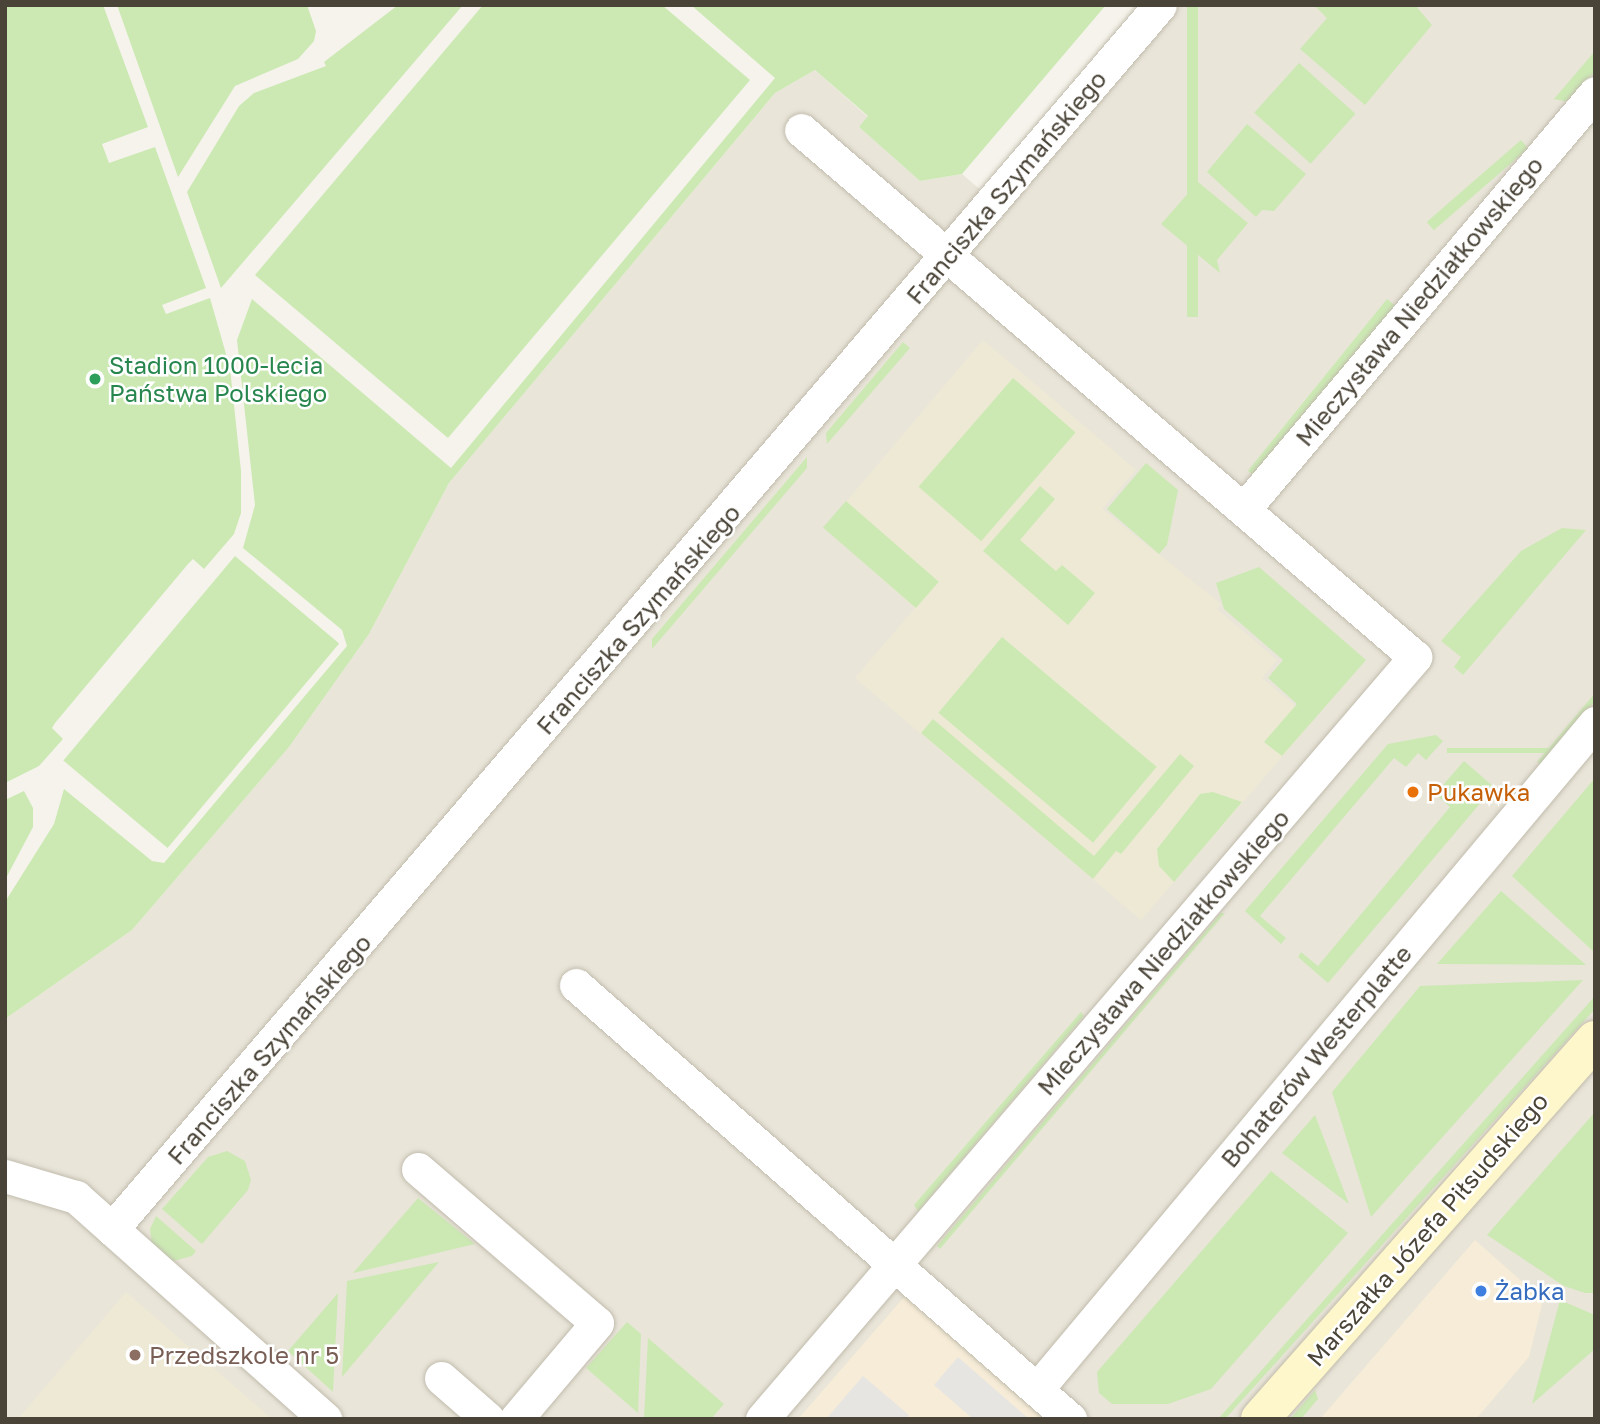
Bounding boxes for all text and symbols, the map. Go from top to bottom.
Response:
street label: Franciszka Szymańskiego [900,65,1112,309]
street label: Mieczysława Niedziałkowskiego [1289,150,1549,452]
place label: Stadion 1000-lecia Państwa Polskiego [109,351,327,407]
marker: Stadion 1000-lecia Państwa Polskiego [87,371,103,387]
street label: Franciszka Szymańskiego [530,498,746,740]
place label: Pukawka [1427,778,1530,806]
marker: Pukawka [1405,784,1421,800]
street label: Mieczysława Niedziałkowskiego [1031,803,1295,1101]
street label: Franciszka Szymańskiego [161,928,377,1170]
street label: Bohaterów Westerplatte [1215,939,1417,1173]
street label: Marszałka Józefa Piłsudskiego [1300,1086,1554,1372]
place label: Żabka [1495,1277,1565,1305]
marker: Żabka [1473,1283,1489,1299]
place label: Przedszkole nr 5 [149,1341,339,1369]
marker: Przedszkole nr 5 [127,1347,143,1363]

